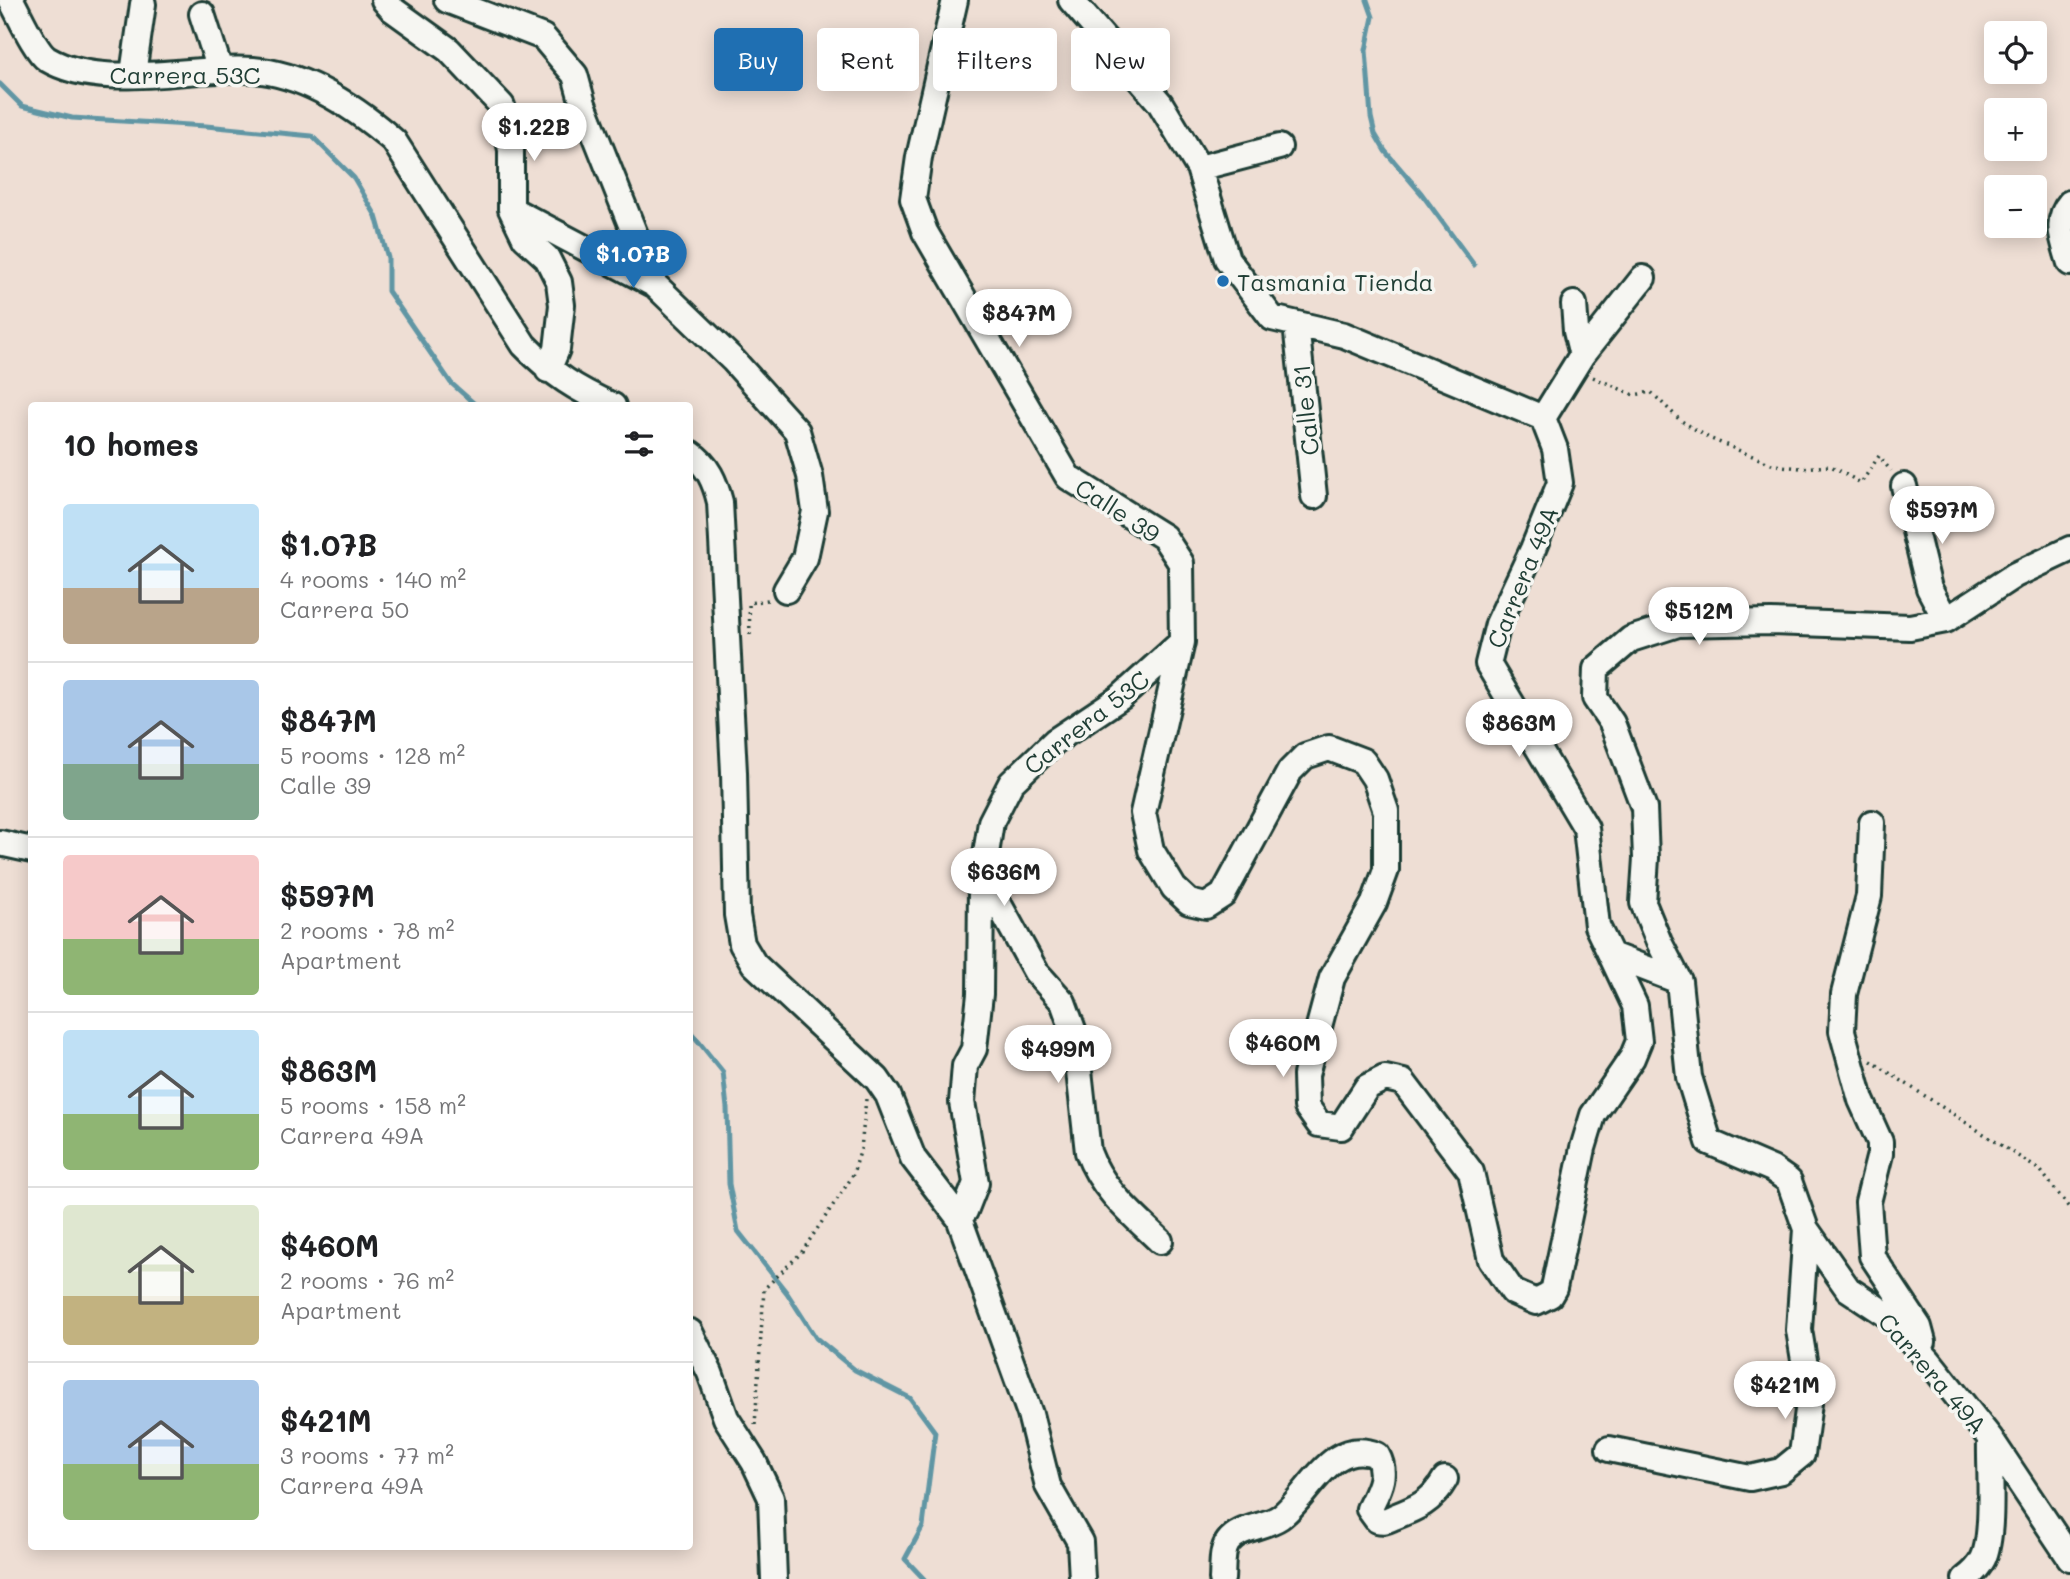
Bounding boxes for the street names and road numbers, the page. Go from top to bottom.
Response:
street label: Carrera 53C [110,59,260,90]
street label: Calle 31 [1285,363,1325,457]
street label: Calle 39 [1070,471,1166,549]
street label: Carrera 49A [1479,501,1565,653]
street label: Carrera 53C [1017,663,1155,781]
street label: Carrera 49A [1872,1306,1994,1440]

